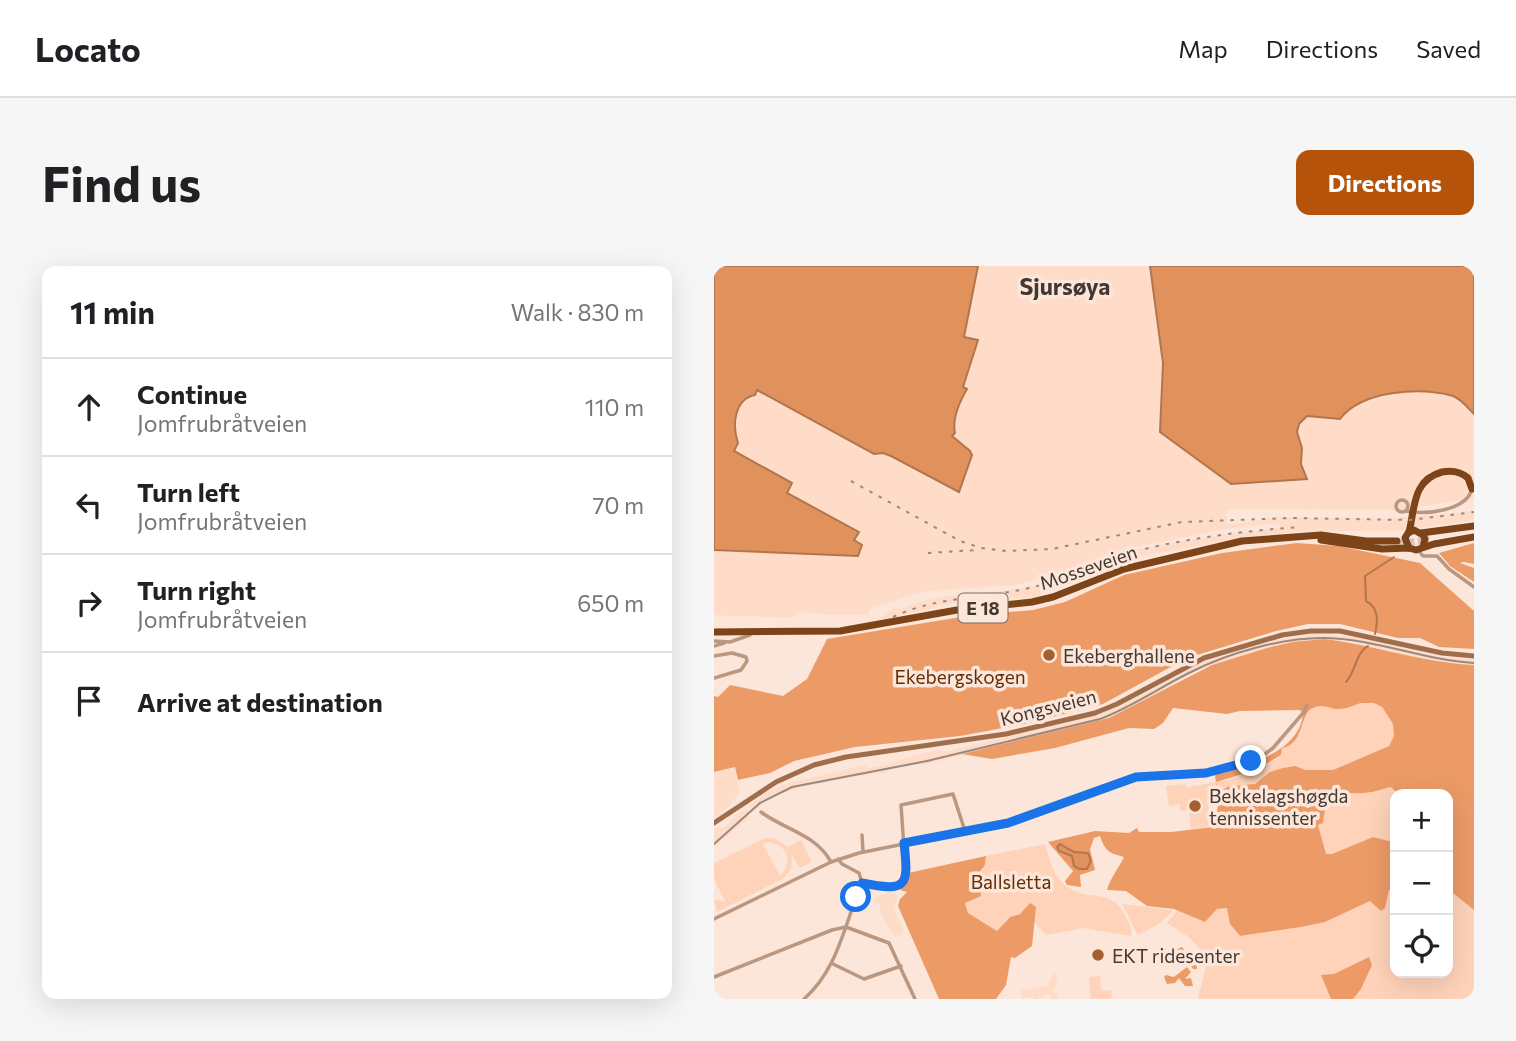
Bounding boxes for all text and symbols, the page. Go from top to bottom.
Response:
text: Locato [35,28,141,69]
text: Map [1178,34,1228,63]
text: Directions [1266,34,1378,63]
text: Saved [1416,34,1481,63]
button: Directions [1296,150,1474,215]
text: Find us [42,152,201,212]
district label: Sjursøya [1020,272,1110,300]
text: 11 min [70,293,155,330]
text: Walk · 830 m [511,298,644,326]
text: Continue [137,378,247,409]
icon: ahead [70,388,108,426]
text: 110 m [585,393,644,421]
text: Jomfrubråtveien [137,409,307,437]
text: Turn left [137,476,240,507]
icon: left [70,486,108,524]
text: 70 m [592,491,644,519]
text: Jomfrubråtveien [137,507,307,535]
street label: Mosseveien [1036,540,1140,594]
text: Turn right [137,574,256,605]
icon: right [70,584,108,622]
text: 650 m [577,589,644,617]
road number: E 18 [958,594,1008,622]
text: Jomfrubråtveien [137,605,307,633]
place label: Ekeberghallene [1063,644,1195,667]
marker: Ekeberghallene [1041,647,1057,663]
park label: Ekebergskogen [894,665,1026,688]
icon: arrive [70,682,108,720]
street label: Kongsveien [998,684,1098,730]
text: Arrive at destination [137,686,383,717]
route end [1235,745,1266,776]
place label: Bekkelagshøgda tennissenter [1209,784,1348,829]
map controls [1390,789,1453,978]
button: + [1390,789,1453,852]
marker: Bekkelagshøgda tennissenter [1187,798,1203,814]
button: − [1390,852,1453,915]
park label: Ballsletta [971,870,1051,893]
route start [840,881,871,912]
button: locate [1390,915,1453,978]
place label: EKT ridesenter [1112,944,1241,967]
marker: EKT ridesenter [1090,947,1106,963]

